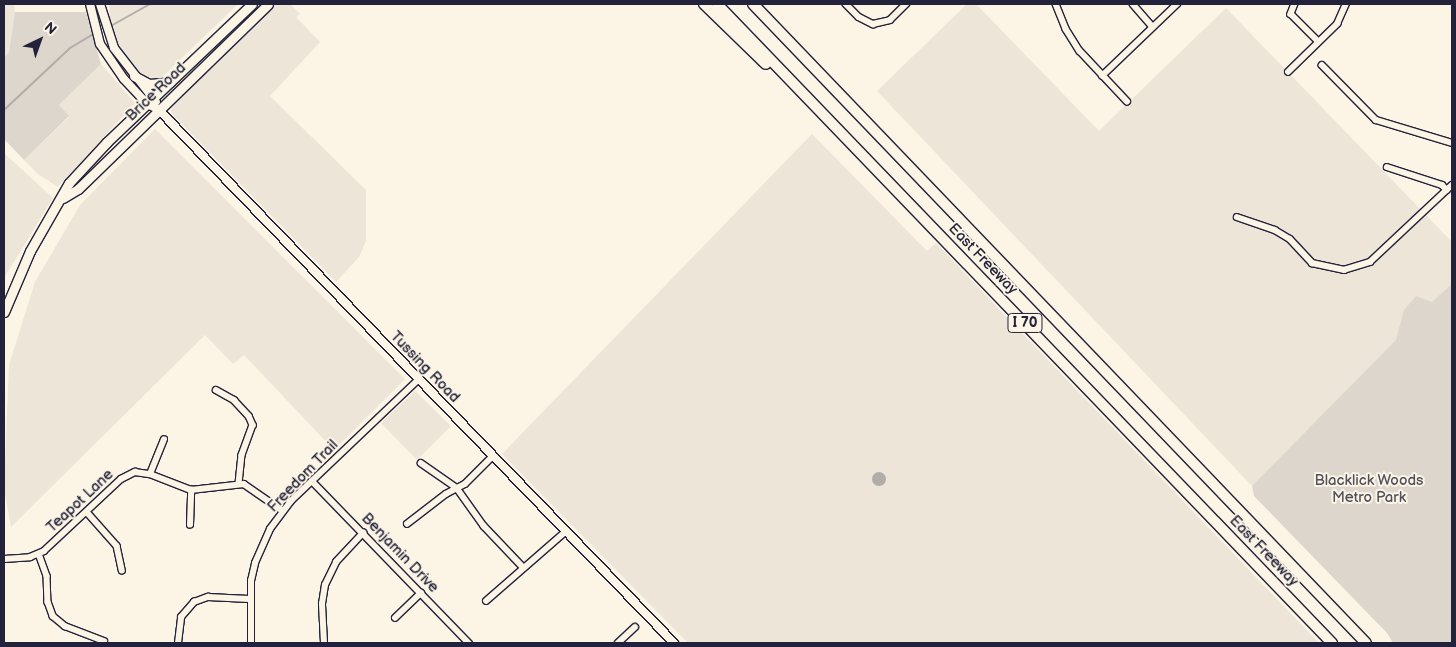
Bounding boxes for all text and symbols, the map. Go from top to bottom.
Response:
north arrow [15,15,65,65]
text: N [41,19,60,38]
street label: Brice Road [122,59,190,125]
street label: East Freeway [945,220,1021,298]
road number: I 70 [1006,312,1044,334]
street label: Tussing Road [387,328,463,406]
street label: Freedom Trail [264,436,342,516]
street label: Teapot Lane [43,466,117,536]
park label: Blacklick Woods Metro Park [1314,471,1424,506]
street label: Benjamin Drive [358,510,442,596]
street label: East Freeway [1226,512,1302,590]

